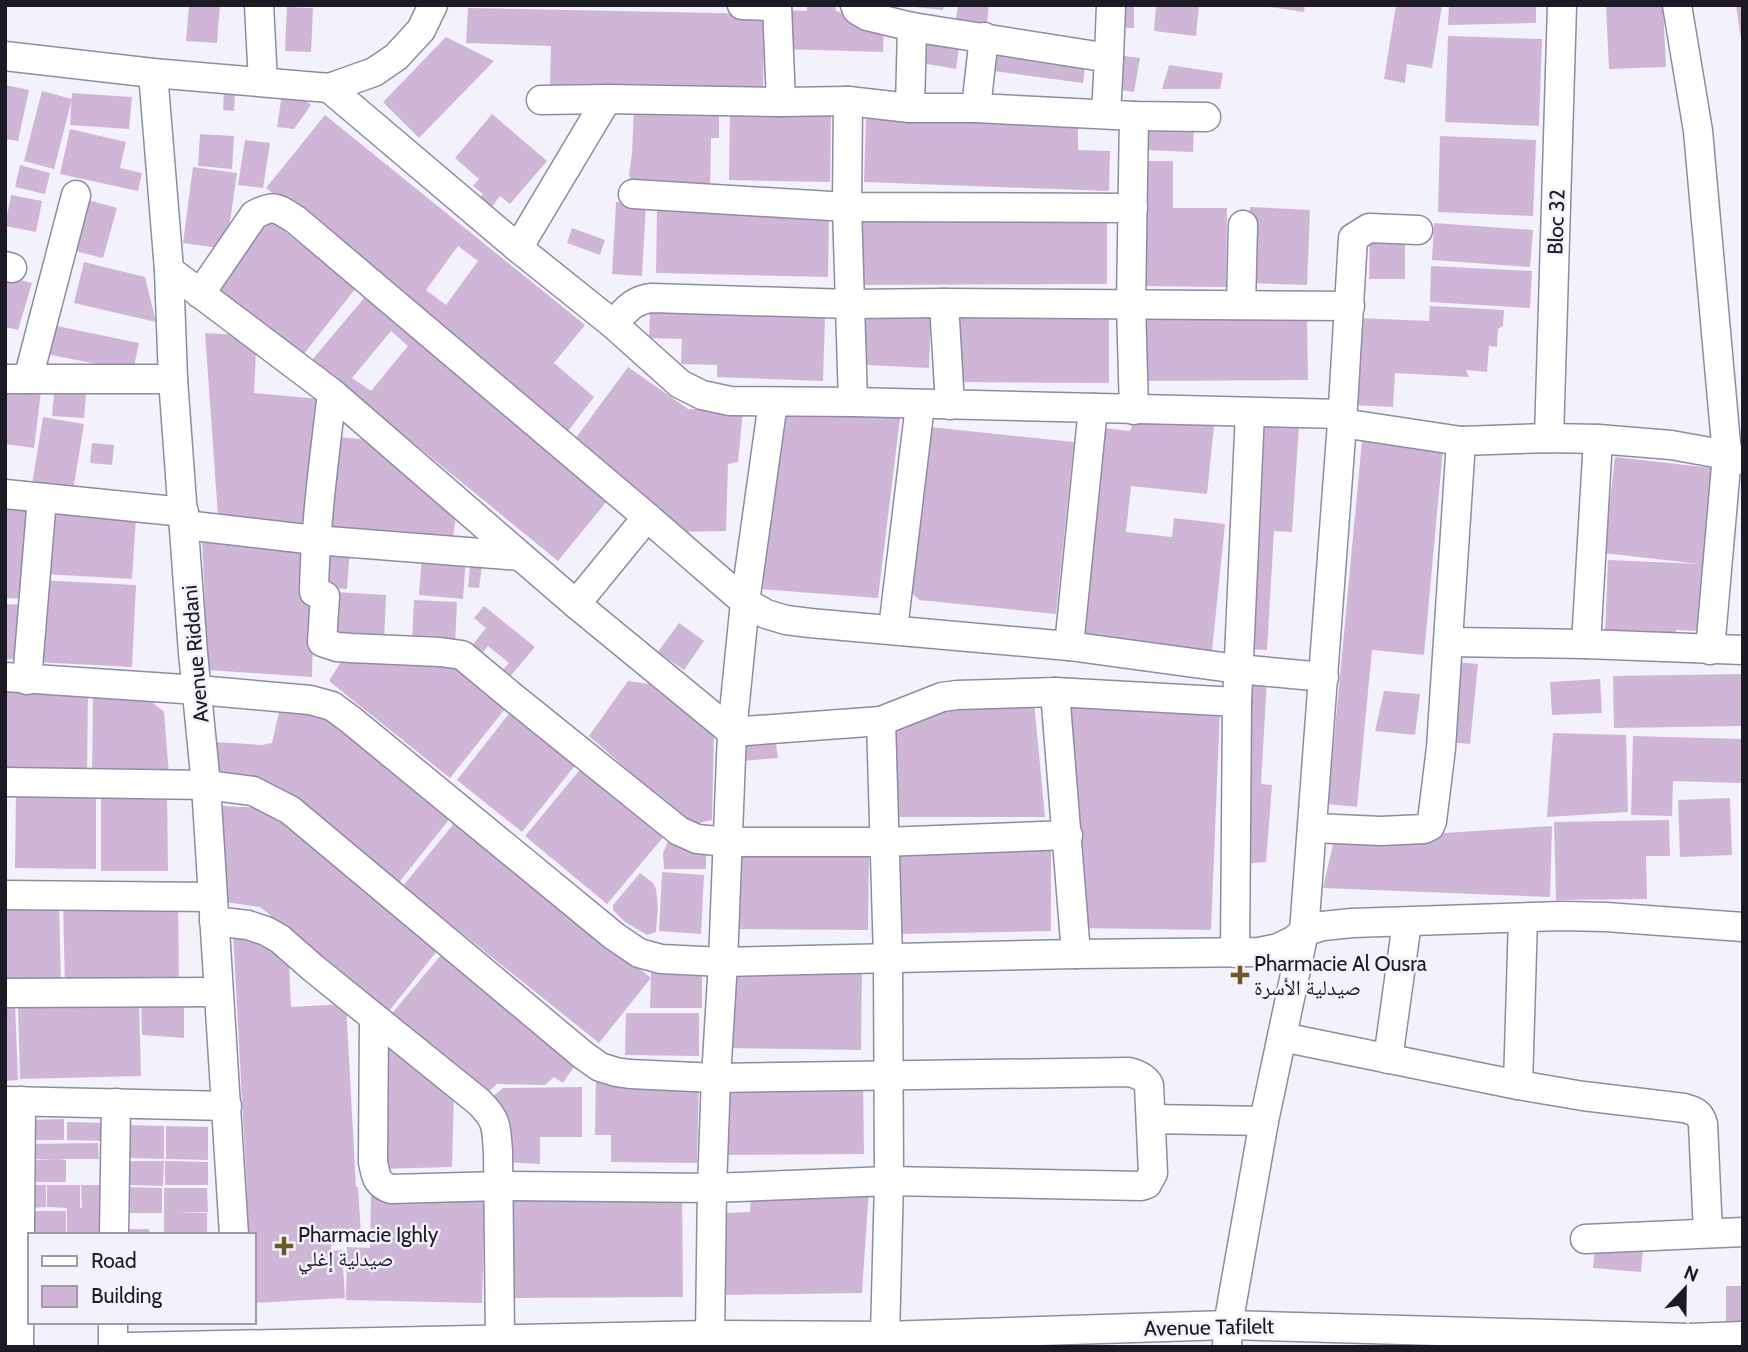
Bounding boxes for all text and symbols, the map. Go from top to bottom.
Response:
street label: Bloc 32 [1542,189,1570,255]
street label: Avenue Riddani [177,584,213,724]
place label: Pharmacie Al Ousra صيدلية الأسرة [1254,951,1427,1000]
marker: Pharmacie Al Ousra صيدلية الأسرة [1232,967,1248,983]
place label: Pharmacie Ighly صيدلية إغلي [298,1222,439,1275]
legend [28,1233,256,1324]
marker: Pharmacie Ighly صيدلية إغلي [276,1238,292,1254]
text: Road [91,1248,137,1273]
north arrow [1650,1254,1720,1324]
text: N [1681,1261,1702,1287]
text: Building [91,1283,163,1308]
street label: Avenue Tafilelt [1144,1313,1274,1341]

